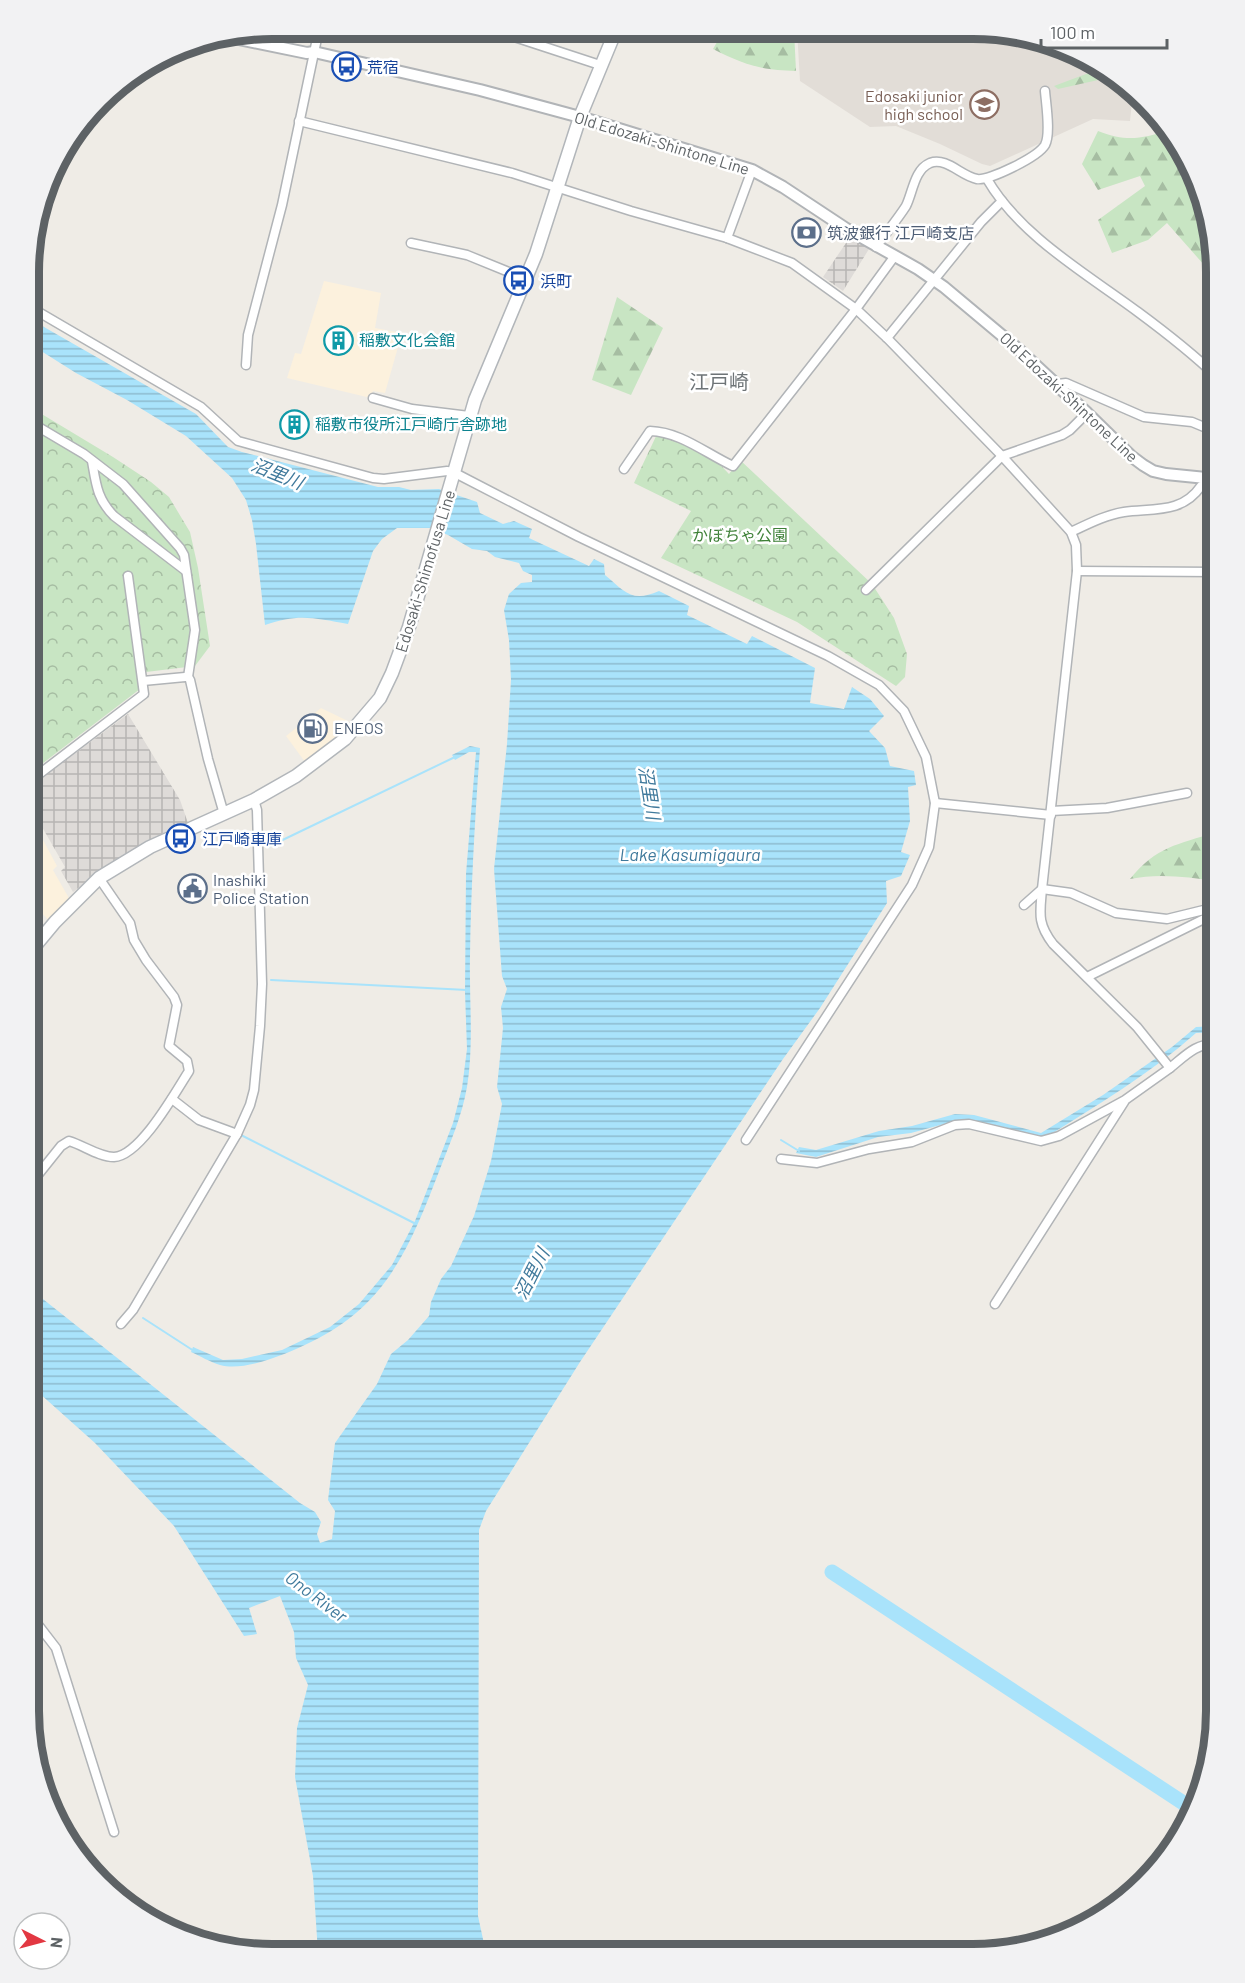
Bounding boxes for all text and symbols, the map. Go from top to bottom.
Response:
scale bar [1041,12,1167,50]
text: 100 m [1050,21,1095,43]
bus stop icon: 荒宿 [330,51,362,83]
place label: 荒宿 [367,57,399,76]
place label: Edosaki junior high school [865,86,963,123]
school or university icon: Edosaki junior high school [968,89,1000,121]
street label: Old Edozaki-Shintone Line [572,107,752,178]
bank icon: 筑波銀行 江戸崎支店 [790,217,822,249]
place label: 筑波銀行 江戸崎支店 [827,223,974,242]
bus stop icon: 浜町 [503,265,535,297]
place label: 浜町 [540,271,572,290]
building icon: 稲敷文化会館 [322,324,354,356]
street label: Old Edozaki-Shintone Line [996,328,1142,466]
place label: 稲敷文化会館 [359,330,455,349]
district label: 江戸崎 [689,369,749,393]
building icon: 稲敷市役所江戸崎庁舎跡地 [278,408,310,440]
place label: 稲敷市役所江戸崎庁舎跡地 [315,414,507,433]
water label: 沼里川 [248,453,308,494]
street label: Edosaki-Shimofusa Line [391,487,458,654]
park label: かぼちゃ公園 [692,525,788,544]
fuel station icon: ENEOS [297,712,329,744]
place label: ENEOS [334,718,383,737]
water label: 沼里川 [635,764,665,823]
bus stop icon: 江戸崎車庫 [165,823,197,855]
place label: 江戸崎車庫 [202,829,282,848]
water label: Lake Kasumigaura [619,843,761,865]
place label: Inashiki Police Station [213,870,309,907]
public building icon: Inashiki Police Station [176,873,208,905]
water label: 沼里川 [509,1243,554,1303]
water label: Ono River [281,1566,352,1627]
north arrow [12,1911,72,1971]
text: N [47,1936,67,1949]

